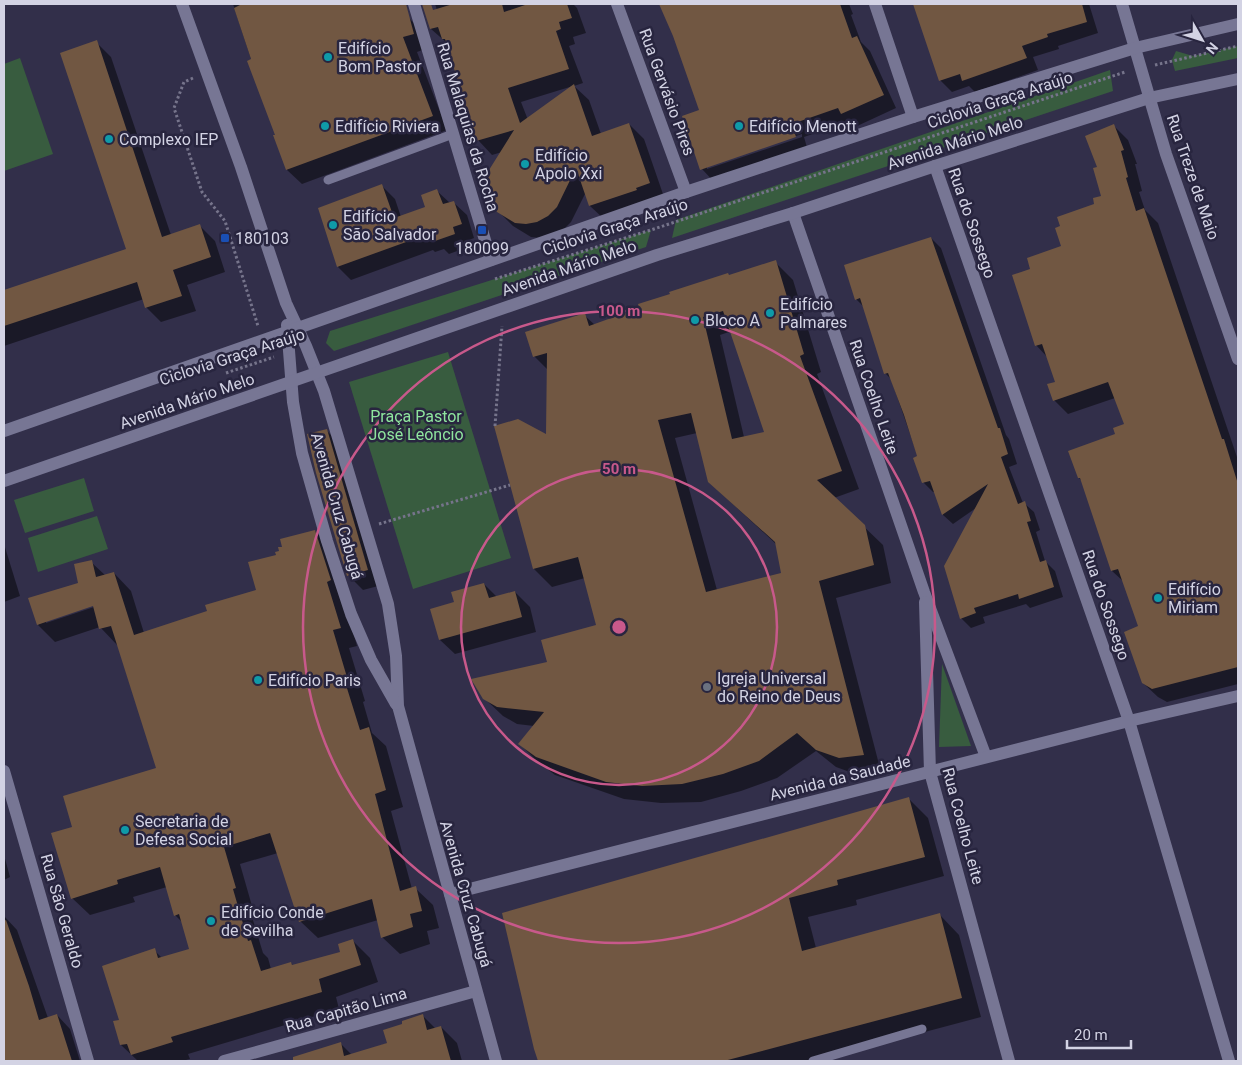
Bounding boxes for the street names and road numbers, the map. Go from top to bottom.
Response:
street label: Rua Gervásio Pires [635,26,699,158]
street label: Rua Malaquias da Rocha [433,40,503,214]
street label: Ciclovia Graça Araújo [925,68,1075,132]
street label: Avenida Mário Melo [885,112,1025,174]
street label: Rua Treze de Maio [1163,112,1223,242]
street label: Rua do Sossego [944,165,1000,281]
street label: Ciclovia Graça Araújo [540,195,690,259]
street label: Avenida Mário Melo [499,236,639,300]
street label: Ciclovia Graça Araújo [157,325,307,389]
street label: Rua Coelho Leite [846,337,902,457]
street label: Avenida Mário Melo [117,369,257,433]
street label: Avenida Cruz Cabugá [307,430,367,582]
street label: Rua do Sossego [1078,547,1134,663]
street label: Avenida da Saudade [768,751,912,805]
street label: Rua Coelho Leite [938,766,988,886]
street label: Avenida Cruz Cabugá [436,818,496,970]
street label: Rua São Geraldo [37,852,87,970]
street label: Rua Capitão Lima [283,984,409,1036]

